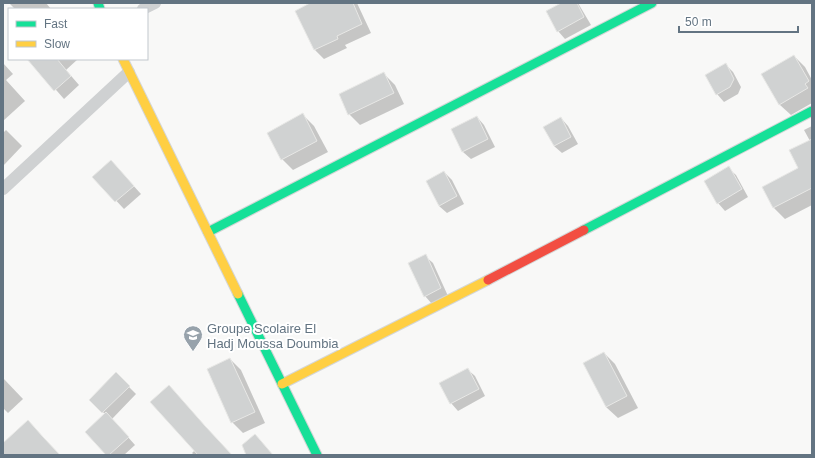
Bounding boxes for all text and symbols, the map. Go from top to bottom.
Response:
legend [8,8,148,60]
scale bar [679,8,798,34]
text: 50 m [685,15,712,29]
text: Fast [44,17,68,31]
text: Slow [44,37,70,51]
place label: Groupe Scolaire El Hadj Moussa Doumbia [207,321,339,351]
school or university icon: Groupe Scolaire El Hadj Moussa Doumbia [182,324,204,352]

